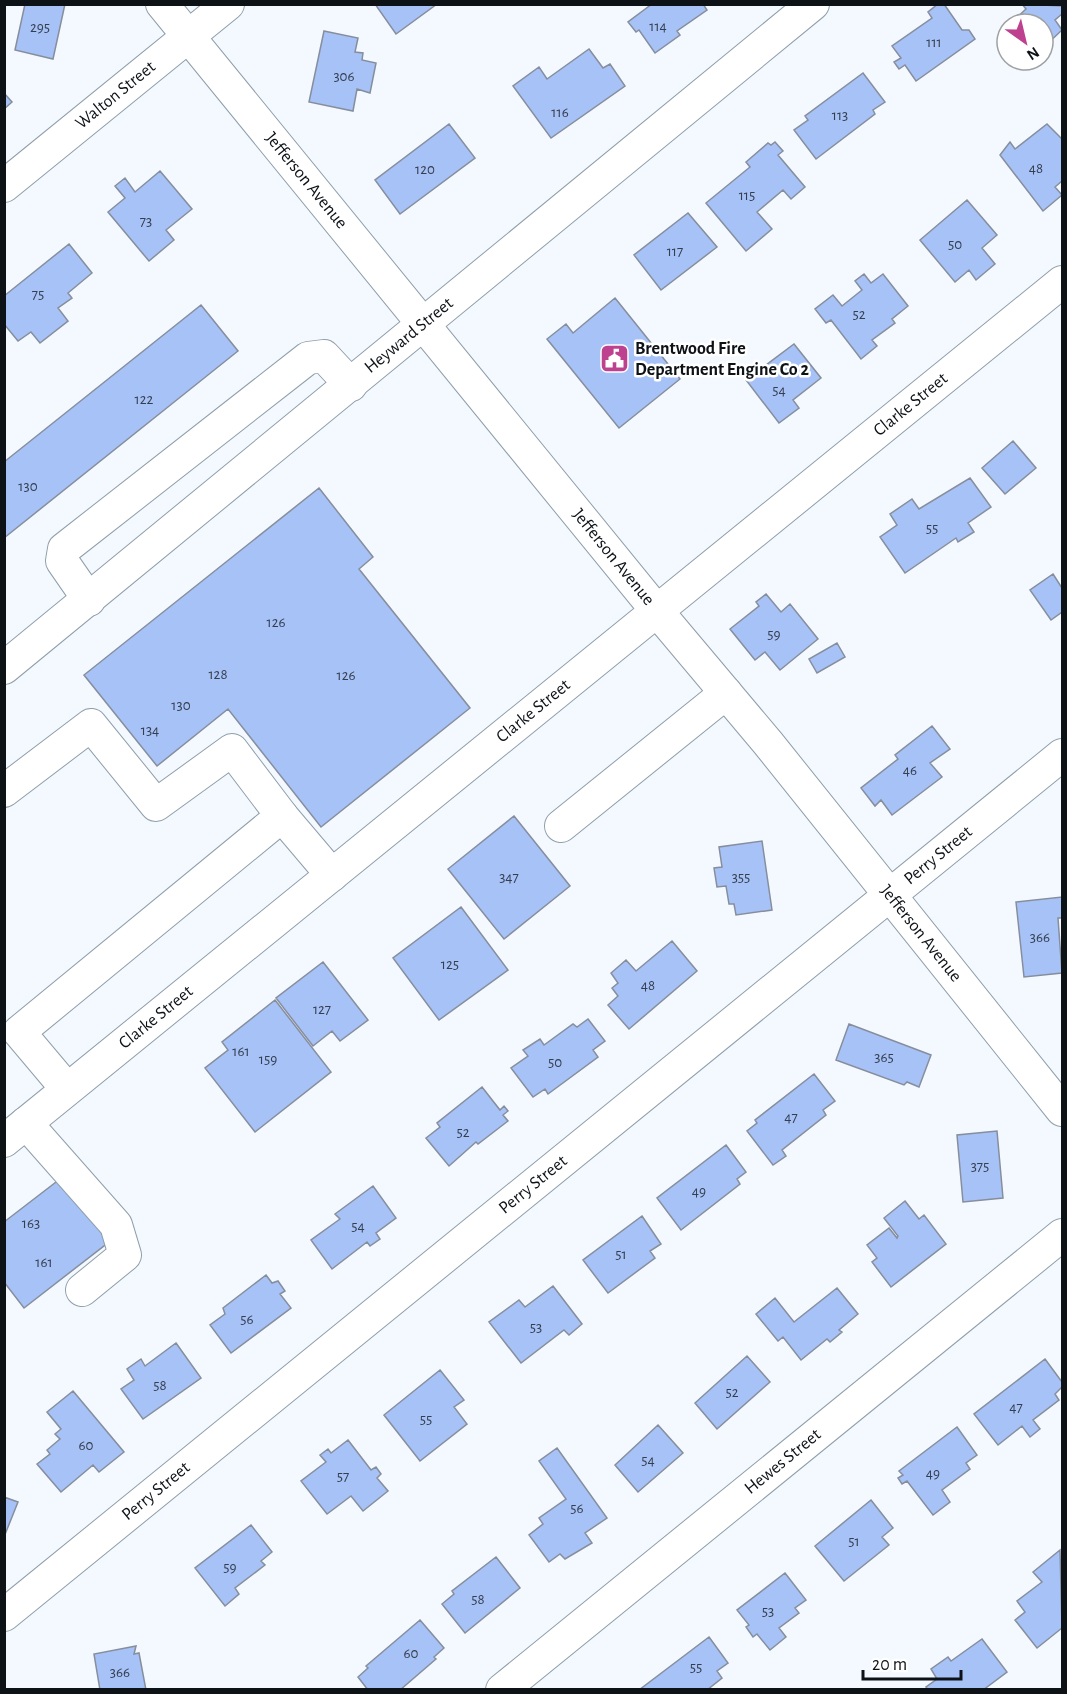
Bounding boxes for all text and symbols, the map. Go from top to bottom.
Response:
north arrow [995,12,1055,72]
house number: 114 [649,19,667,34]
house number: 295 [30,20,50,35]
house number: 111 [926,35,942,50]
text: N [1024,44,1042,63]
street label: Walton Street [73,58,159,133]
house number: 306 [333,69,355,84]
house number: 116 [551,105,569,120]
house number: 113 [832,108,848,123]
street label: Jefferson Avenue [262,129,350,232]
house number: 48 [1029,161,1043,176]
house number: 120 [415,162,435,177]
house number: 115 [739,188,755,203]
house number: 73 [140,214,152,229]
house number: 50 [948,237,962,252]
house number: 117 [667,244,683,259]
house number: 75 [32,287,44,302]
street label: Heyward Street [361,294,457,377]
house number: 52 [852,307,866,322]
place label: Brentwood Fire Department Engine Co 2 [635,340,809,379]
public building icon: Brentwood Fire Department Engine Co 2 [598,343,630,375]
street label: Clarke Street [870,369,951,440]
house number: 54 [772,383,786,398]
house number: 122 [135,392,154,407]
house number: 130 [18,479,38,494]
street label: Jefferson Avenue [569,506,658,609]
house number: 55 [926,521,938,536]
house number: 126 [266,615,286,630]
house number: 59 [767,627,781,642]
house number: 128 [208,667,228,682]
house number: 126 [336,668,356,683]
street label: Clarke Street [493,676,574,746]
house number: 130 [171,698,191,713]
house number: 134 [141,723,159,738]
house number: 46 [903,763,917,778]
street label: Perry Street [901,823,976,888]
house number: 347 [499,870,519,885]
house number: 355 [732,870,750,885]
street label: Jefferson Avenue [877,882,965,985]
house number: 366 [1030,930,1050,945]
house number: 125 [441,957,459,972]
house number: 48 [641,978,655,993]
street label: Clarke Street [116,982,197,1053]
house number: 127 [313,1002,331,1017]
house number: 161 [232,1044,250,1059]
house number: 365 [874,1050,894,1065]
house number: 159 [259,1052,277,1067]
house number: 50 [548,1055,562,1070]
house number: 47 [784,1110,798,1125]
house number: 52 [456,1125,470,1140]
street label: Perry Street [496,1152,571,1218]
house number: 375 [971,1159,989,1174]
house number: 49 [692,1184,706,1199]
house number: 163 [22,1216,40,1231]
house number: 54 [351,1219,365,1234]
house number: 51 [615,1247,627,1262]
house number: 161 [35,1255,53,1270]
house number: 56 [240,1312,254,1327]
house number: 53 [530,1320,542,1335]
house number: 58 [153,1378,167,1393]
house number: 52 [725,1385,739,1400]
house number: 47 [1009,1400,1023,1415]
house number: 55 [420,1412,432,1427]
street label: Hewes Street [741,1425,825,1498]
house number: 60 [79,1438,94,1453]
house number: 54 [641,1453,655,1468]
street label: Perry Street [119,1458,194,1524]
house number: 49 [926,1466,940,1481]
house number: 57 [337,1469,349,1484]
house number: 56 [570,1501,584,1516]
house number: 51 [848,1534,860,1549]
house number: 59 [223,1560,237,1575]
house number: 58 [471,1592,485,1607]
house number: 53 [762,1604,774,1619]
scale bar [863,1643,960,1681]
house number: 60 [404,1646,419,1661]
text: 20 m [872,1656,907,1674]
house number: 55 [690,1660,702,1675]
house number: 366 [110,1665,130,1680]

